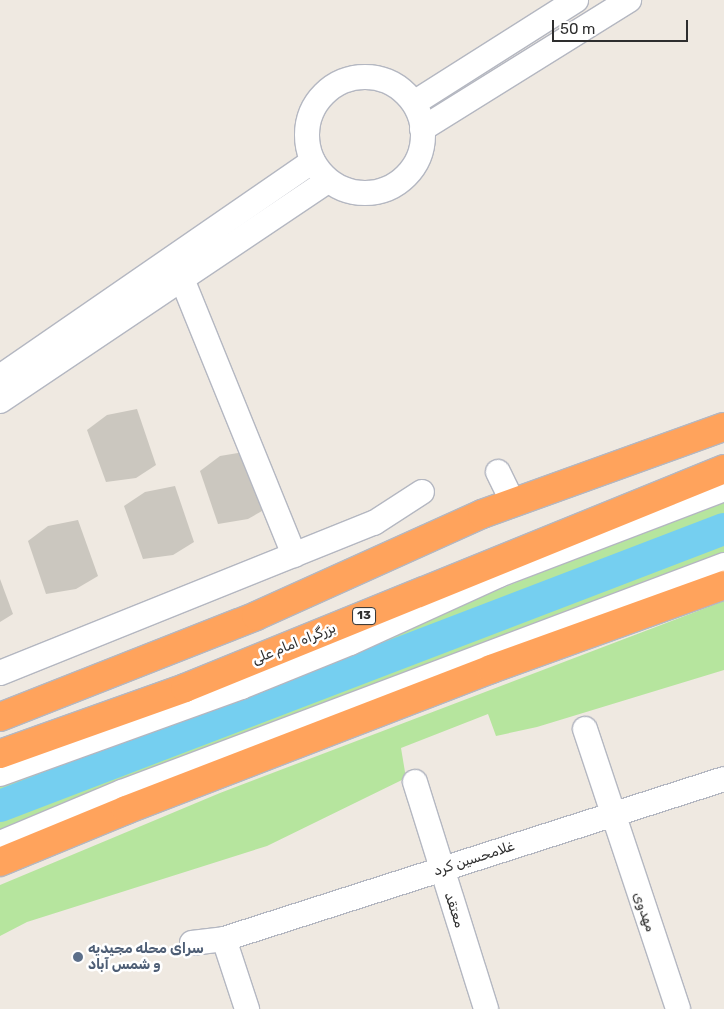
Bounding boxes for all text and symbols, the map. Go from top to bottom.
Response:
scale bar [554,10,690,42]
text: 50 m [560,20,595,38]
road number: 13 [352,606,376,626]
street label: بزرگراه امام علی [250,620,338,668]
street label: غلامحسین کرد [431,838,517,880]
street label: معتقد [440,890,468,930]
street label: مهدوی [629,890,659,934]
place label: سرای محله مجیدیه و شمس آباد [88,941,204,974]
marker: سرای محله مجیدیه و شمس آباد [72,951,84,963]

